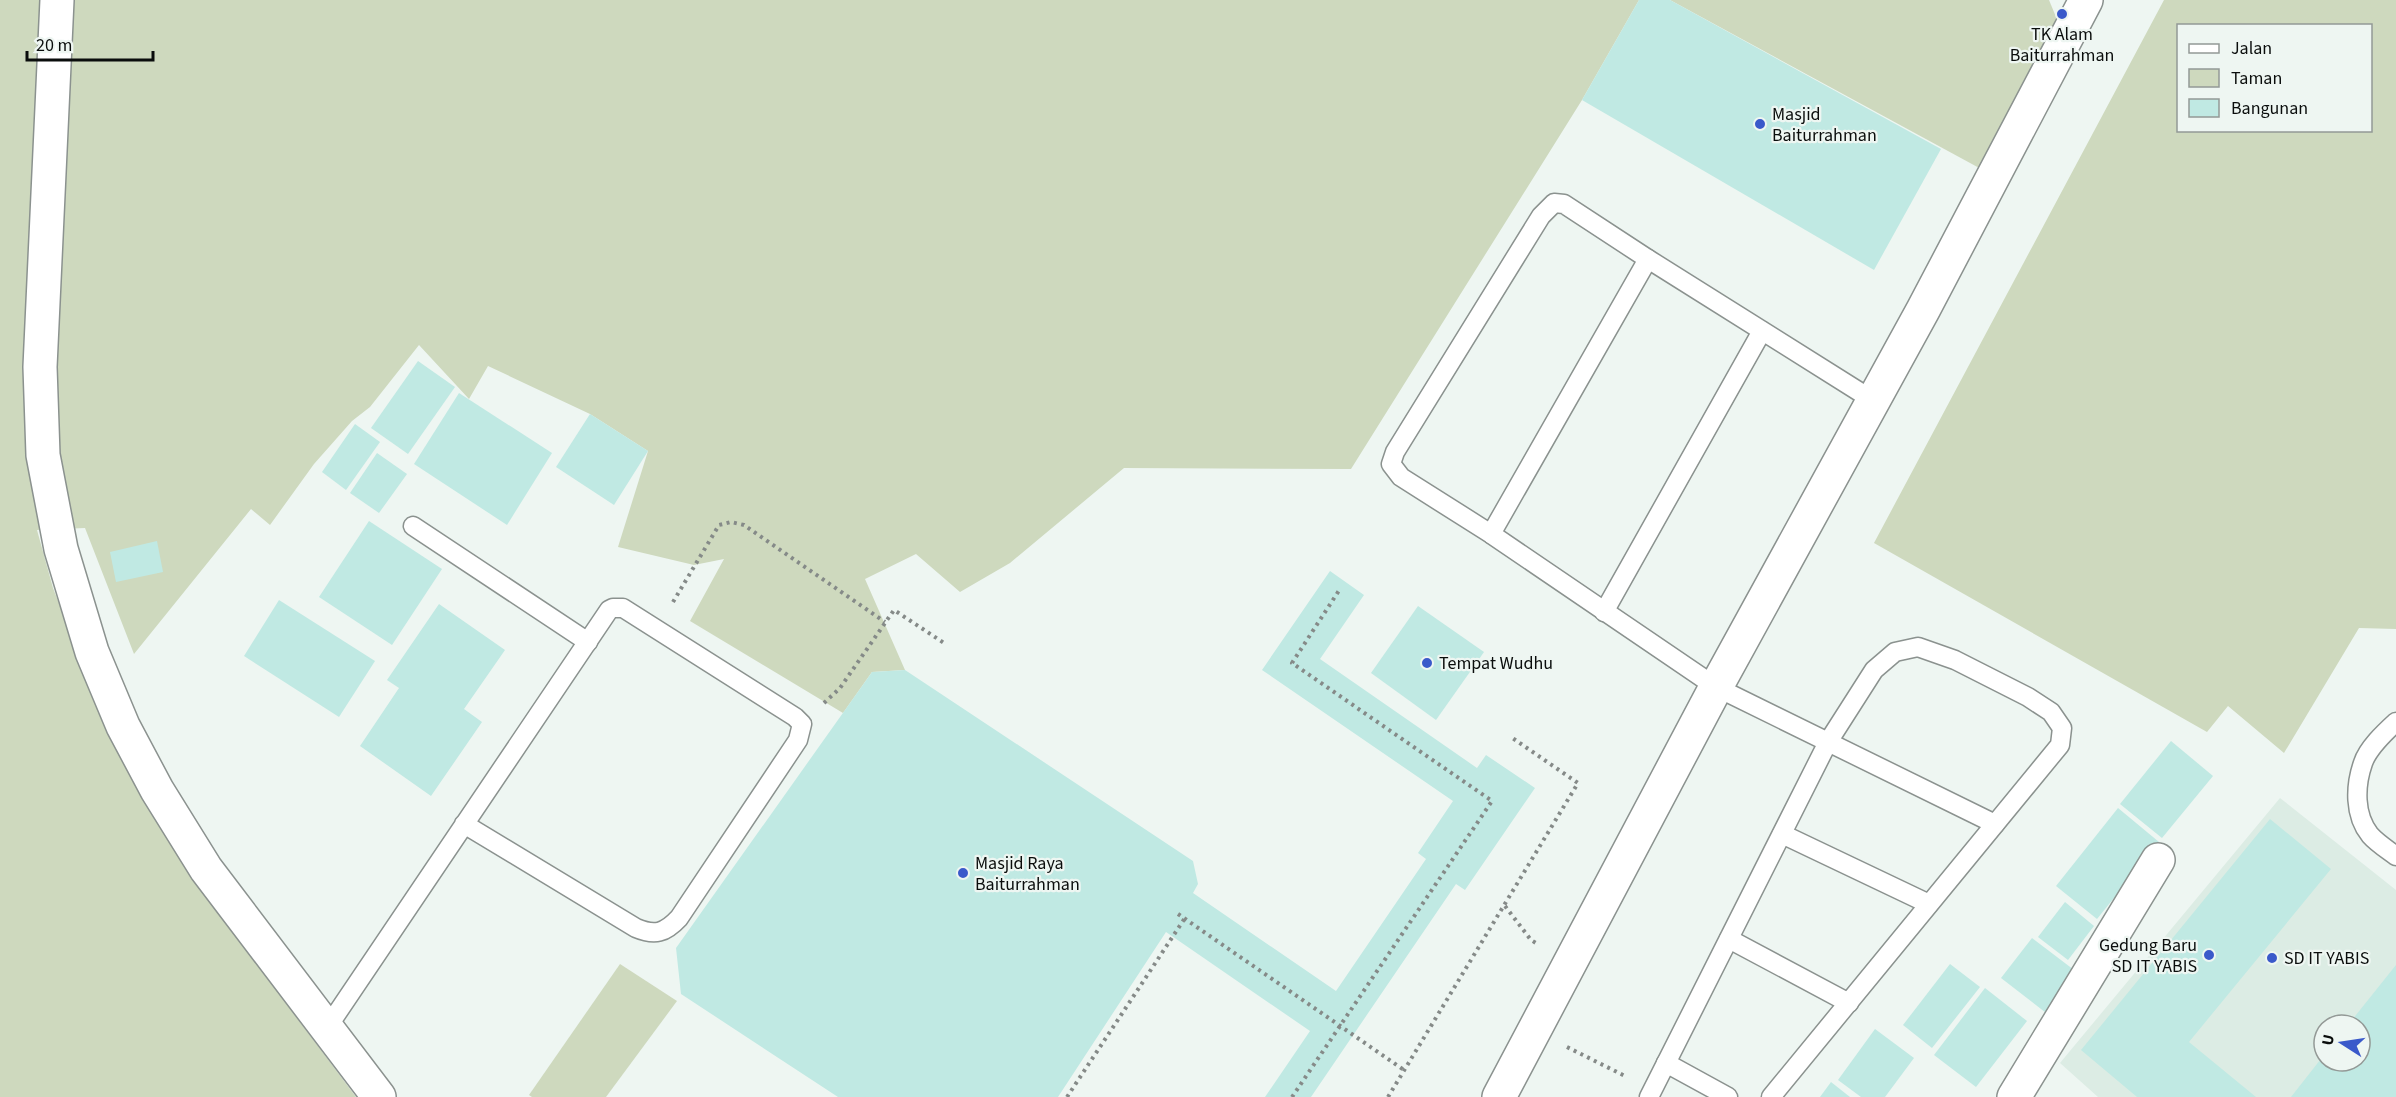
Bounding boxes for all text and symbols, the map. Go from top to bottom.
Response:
marker: TK Alam Baiturrahman [2055,7,2069,21]
place label: TK Alam Baiturrahman [2010,22,2114,68]
scale bar [27,24,153,62]
legend [2177,24,2372,132]
text: 20 m [36,33,72,58]
text: Jalan [2231,36,2272,61]
text: Taman [2231,66,2282,91]
text: Bangunan [2231,96,2308,121]
place label: Masjid Baiturrahman [1772,102,1877,148]
marker: Masjid Baiturrahman [1753,117,1767,131]
place label: Tempat Wudhu [1439,651,1553,676]
marker: Tempat Wudhu [1420,656,1434,670]
place label: Masjid Raya Baiturrahman [975,851,1080,897]
marker: Masjid Raya Baiturrahman [956,866,970,880]
place label: Gedung Baru SD IT YABIS [2099,933,2197,979]
place label: SD IT YABIS [2284,946,2369,971]
marker: Gedung Baru SD IT YABIS [2202,948,2216,962]
marker: SD IT YABIS [2265,951,2279,965]
north arrow [2312,1013,2372,1073]
text: U [2316,1033,2340,1048]

